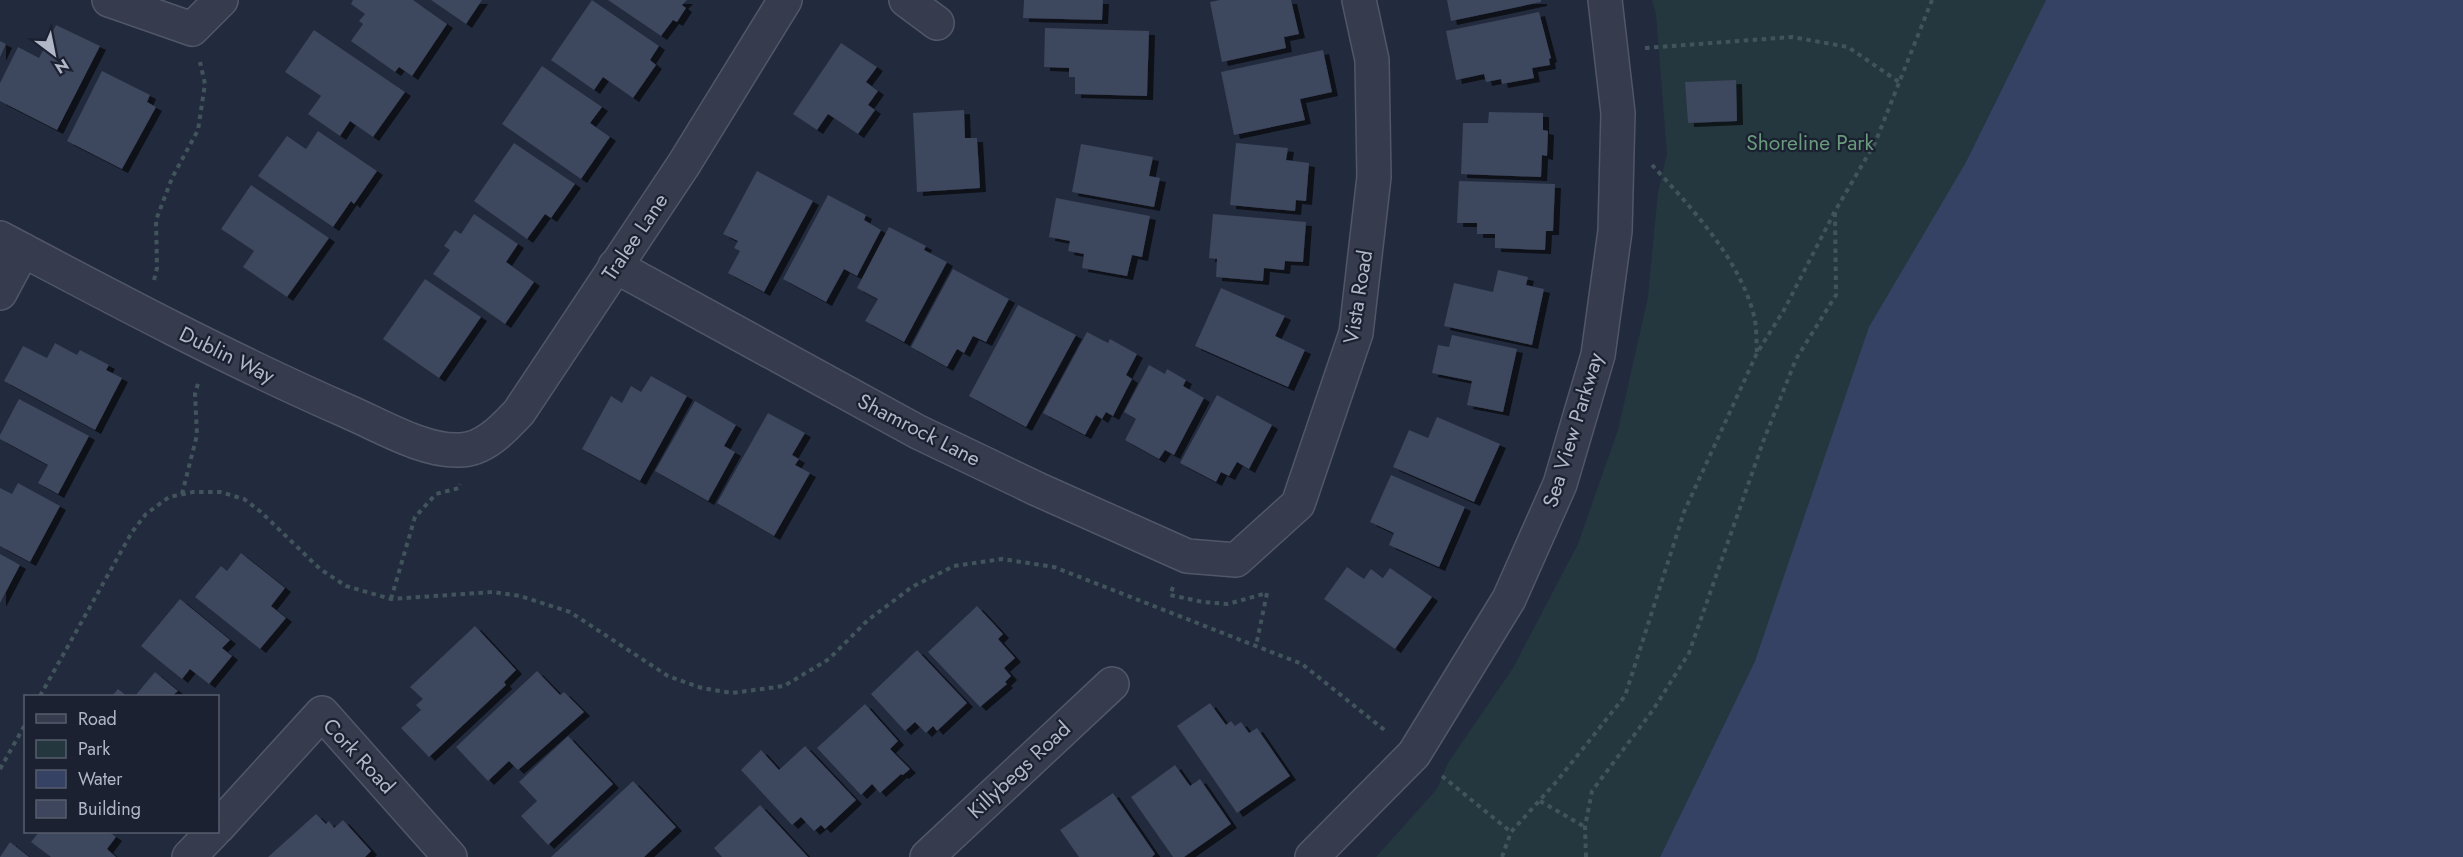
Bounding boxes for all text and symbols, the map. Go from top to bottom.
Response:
north arrow [24,24,84,84]
text: N [50,53,73,79]
park label: Shoreline Park [1746,128,1875,158]
street label: Tralee Lane [595,187,675,287]
street label: Vista Road [1336,248,1380,346]
street label: Dublin Way [174,319,280,391]
street label: Sea View Parkway [1535,348,1611,511]
street label: Shamrock Lane [852,386,986,474]
legend [24,695,219,833]
text: Road [78,706,117,732]
street label: Cork Road [316,711,402,801]
street label: Killybegs Road [961,714,1077,826]
text: Park [78,736,110,762]
text: Water [78,766,123,792]
text: Building [78,796,141,822]

